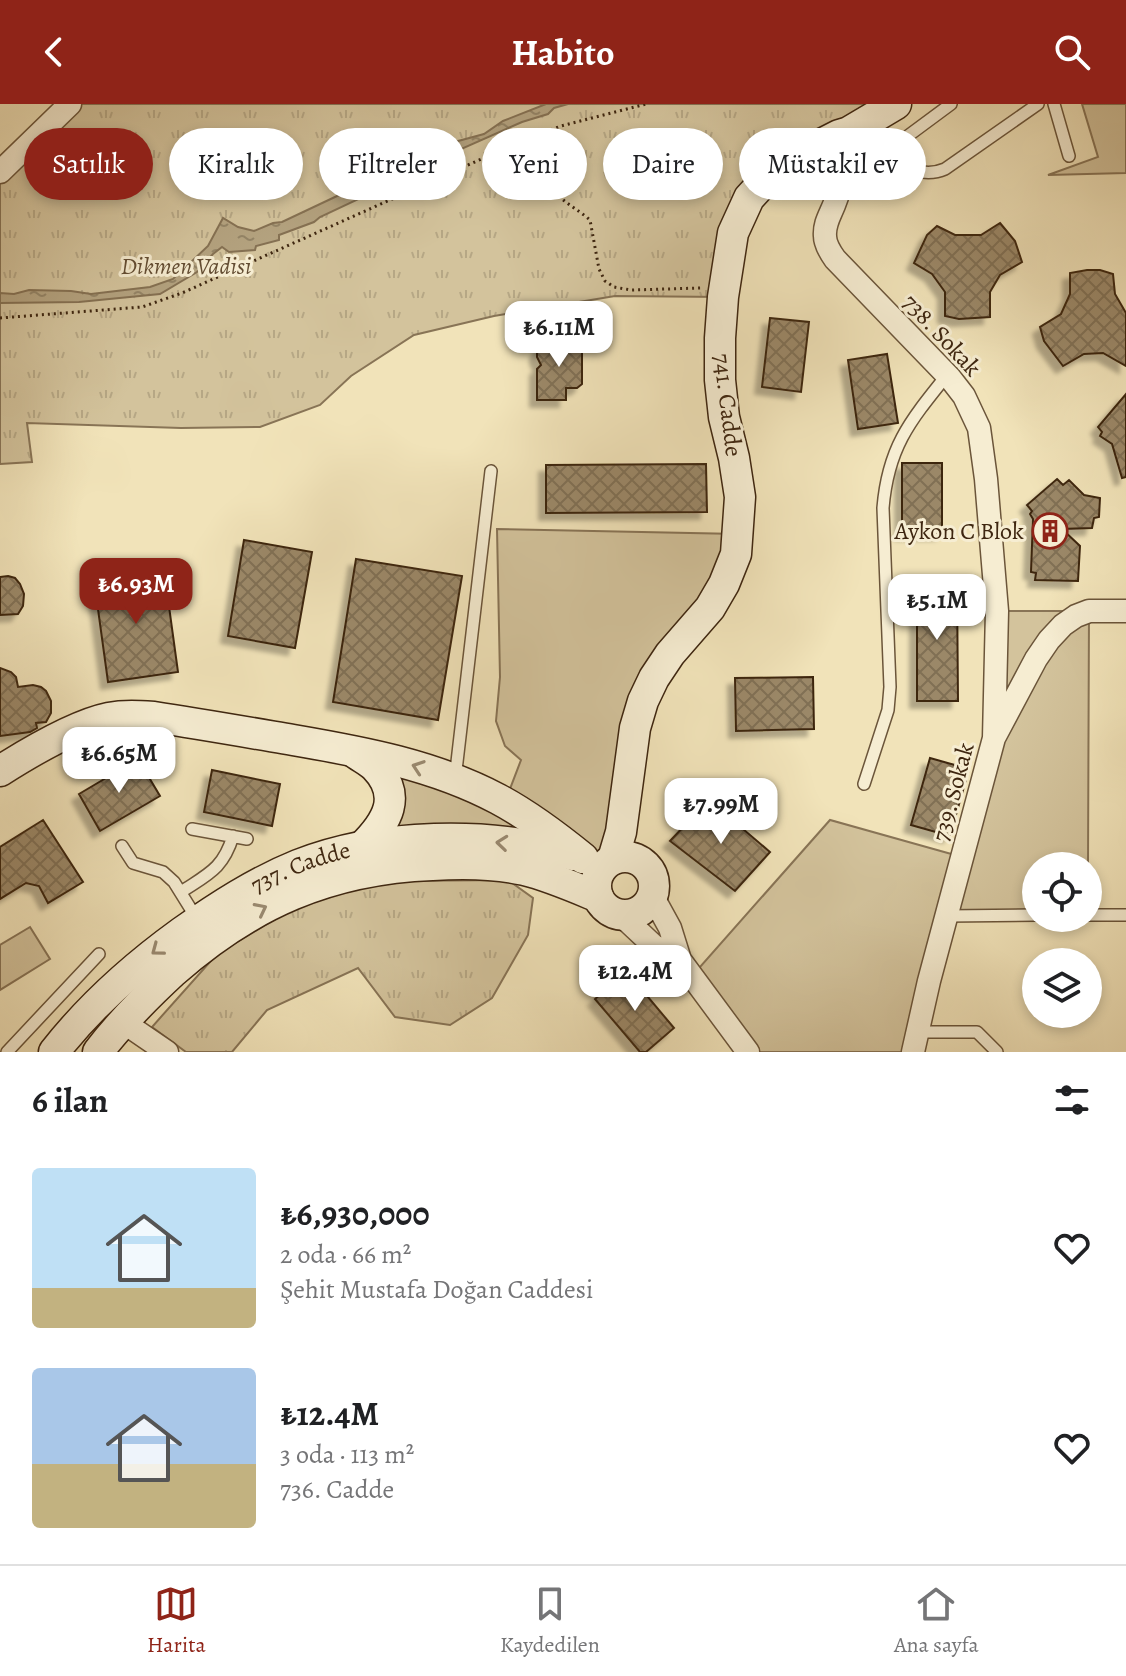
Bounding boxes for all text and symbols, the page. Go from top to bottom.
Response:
text: Habito [511,28,615,77]
icon: back [32,30,76,74]
icon: search [1050,30,1094,74]
chip: Satılık [24,128,153,200]
chip: Kiralık [169,128,303,200]
chip: Filtreler [319,128,466,200]
chip: Yeni [482,128,587,200]
chip: Daire [603,128,723,200]
chip: Müstakil ev [739,128,926,200]
park label: Dikmen Vadisi [121,250,251,282]
street label: 738. Sokak [895,287,989,383]
pin: ₺6.11M [494,301,624,369]
text: ₺6.11M [523,309,595,344]
street label: 741. Cadde [706,352,750,458]
building icon: Aykon C Blok [1031,512,1069,550]
place label: Aykon C Blok [894,515,1024,547]
pin: ₺6.93M [71,558,201,626]
text: ₺6.93M [97,566,175,601]
pin: ₺5.1M [881,574,993,642]
text: ₺5.1M [906,582,968,617]
pin: ₺6.65M [54,727,184,795]
text: ₺6.65M [80,735,158,770]
street label: 739. Sokak [924,739,982,845]
one-way arrow [411,760,425,776]
pin: ₺7.99M [656,778,786,846]
text: ₺7.99M [683,786,759,821]
street label: 737. Cadde [245,834,353,901]
one-way arrow [495,834,508,851]
map controls [1022,852,1102,1028]
button: locate [1022,852,1102,932]
one-way arrow [252,904,267,919]
one-way arrow [151,941,166,955]
pin: ₺12.4M [570,945,700,1013]
button: layers [1022,948,1102,1028]
text: ₺12.4M [597,953,673,988]
text: 6 ilan [32,1077,108,1124]
icon: filters [1050,1078,1094,1122]
text: ₺6,930,000 [280,1190,430,1237]
icon: home [96,1200,192,1296]
icon: heart [1050,1226,1094,1270]
text: 2 oda · 66 m² [280,1237,411,1272]
text: Şehit Mustafa Doğan Caddesi [280,1272,593,1307]
text: ₺12.4M [280,1390,379,1437]
icon: home [96,1400,192,1496]
icon: heart [1050,1426,1094,1470]
text: 3 oda · 113 m² [280,1437,414,1472]
text: 736. Cadde [280,1472,394,1507]
tab: Harita [147,1582,206,1660]
tab: Kaydedilen [500,1582,600,1660]
tab: Ana sayfa [894,1582,979,1660]

